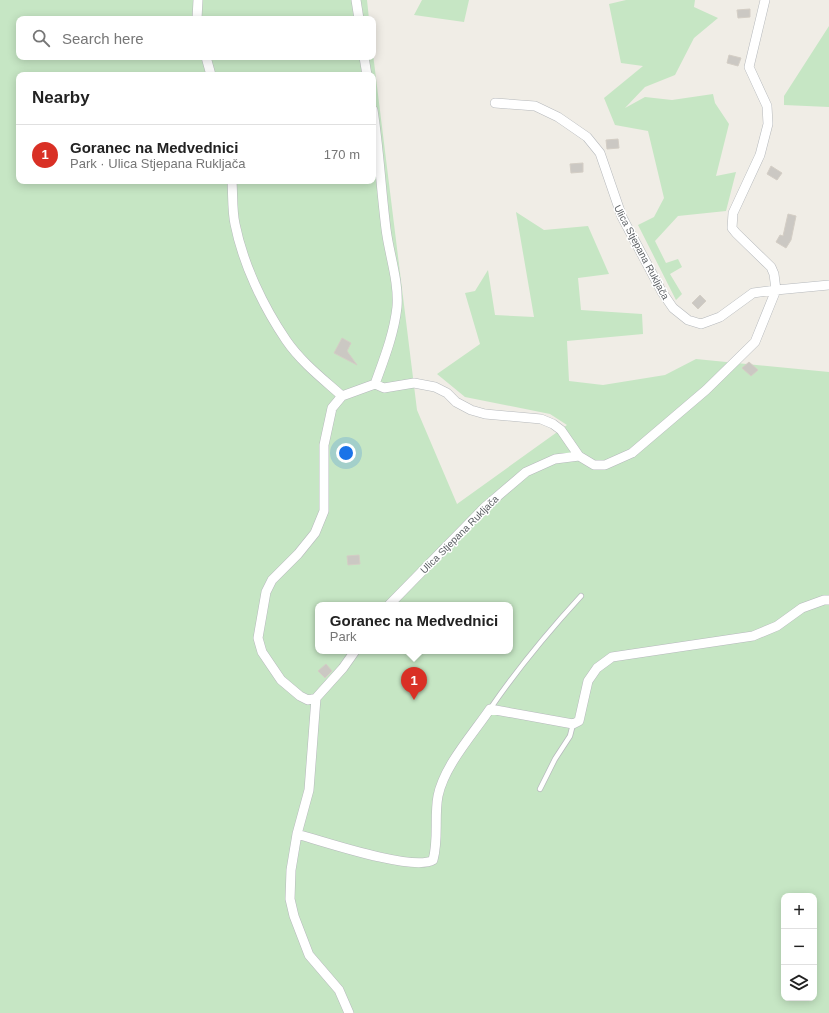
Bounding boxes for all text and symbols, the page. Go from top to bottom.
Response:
search box [16,16,376,60]
icon: search [30,27,52,49]
text: Search here [62,30,144,47]
text: Nearby [32,88,90,107]
text: Goranec na Medvednici [70,139,238,156]
text: 1 [41,147,49,162]
text: 170 m [324,147,360,162]
text: Park · Ulica Stjepana Rukljača [70,156,246,171]
street label: Ulica Stjepana Rukljača [612,203,671,302]
your location [336,443,356,463]
street label: Ulica Stjepana Rukljača [418,493,501,576]
popup [315,602,513,654]
text: Goranec na Medvednici [330,612,498,629]
text: Park [330,629,357,644]
pin: 1 [401,667,427,700]
map controls [781,893,817,1001]
button: + [781,893,817,929]
button: − [781,929,817,965]
button: layers [781,965,817,1001]

